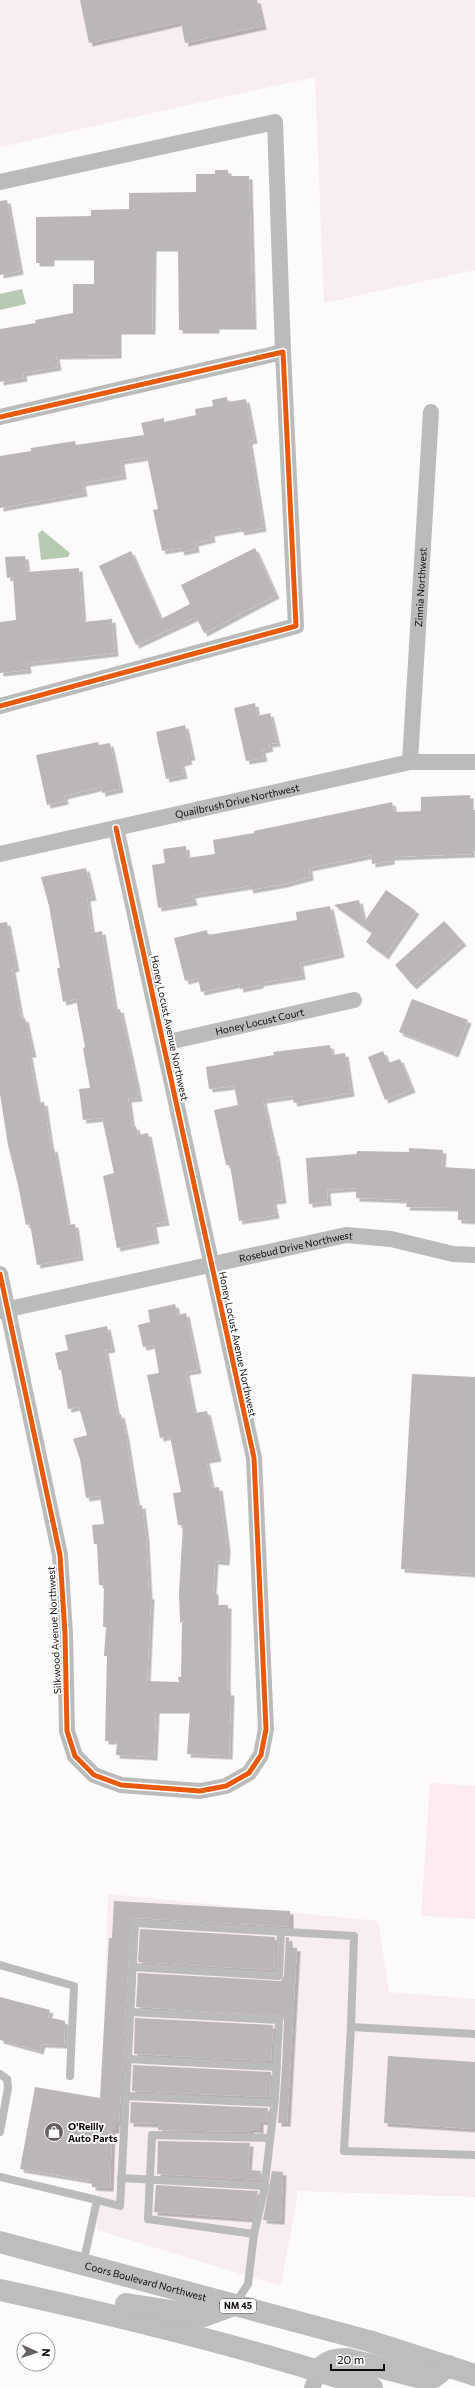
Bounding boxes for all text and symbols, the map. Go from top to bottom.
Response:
street label: Zinnia Northwest [412,547,429,627]
street label: Quailbrush Drive Northwest [174,781,300,821]
street label: Honey Locust Avenue Northwest [149,954,191,1102]
street label: Honey Locust Court [214,1005,305,1037]
street label: Rosebud Drive Northwest [238,1229,353,1264]
street label: Honey Locust Avenue Northwest [217,1270,259,1418]
street label: Silkwood Avenue Northwest [45,1566,63,1694]
place label: O'Reilly Auto Parts [68,2120,118,2144]
shop icon: O'Reilly Auto Parts [43,2121,65,2143]
street label: Coors Boulevard Northwest [84,2259,208,2303]
road number: NM 45 [220,2299,256,2313]
north arrow [16,2332,56,2372]
scale bar [331,2346,384,2372]
text: N [40,2348,53,2357]
text: 20 m [337,2352,364,2366]

